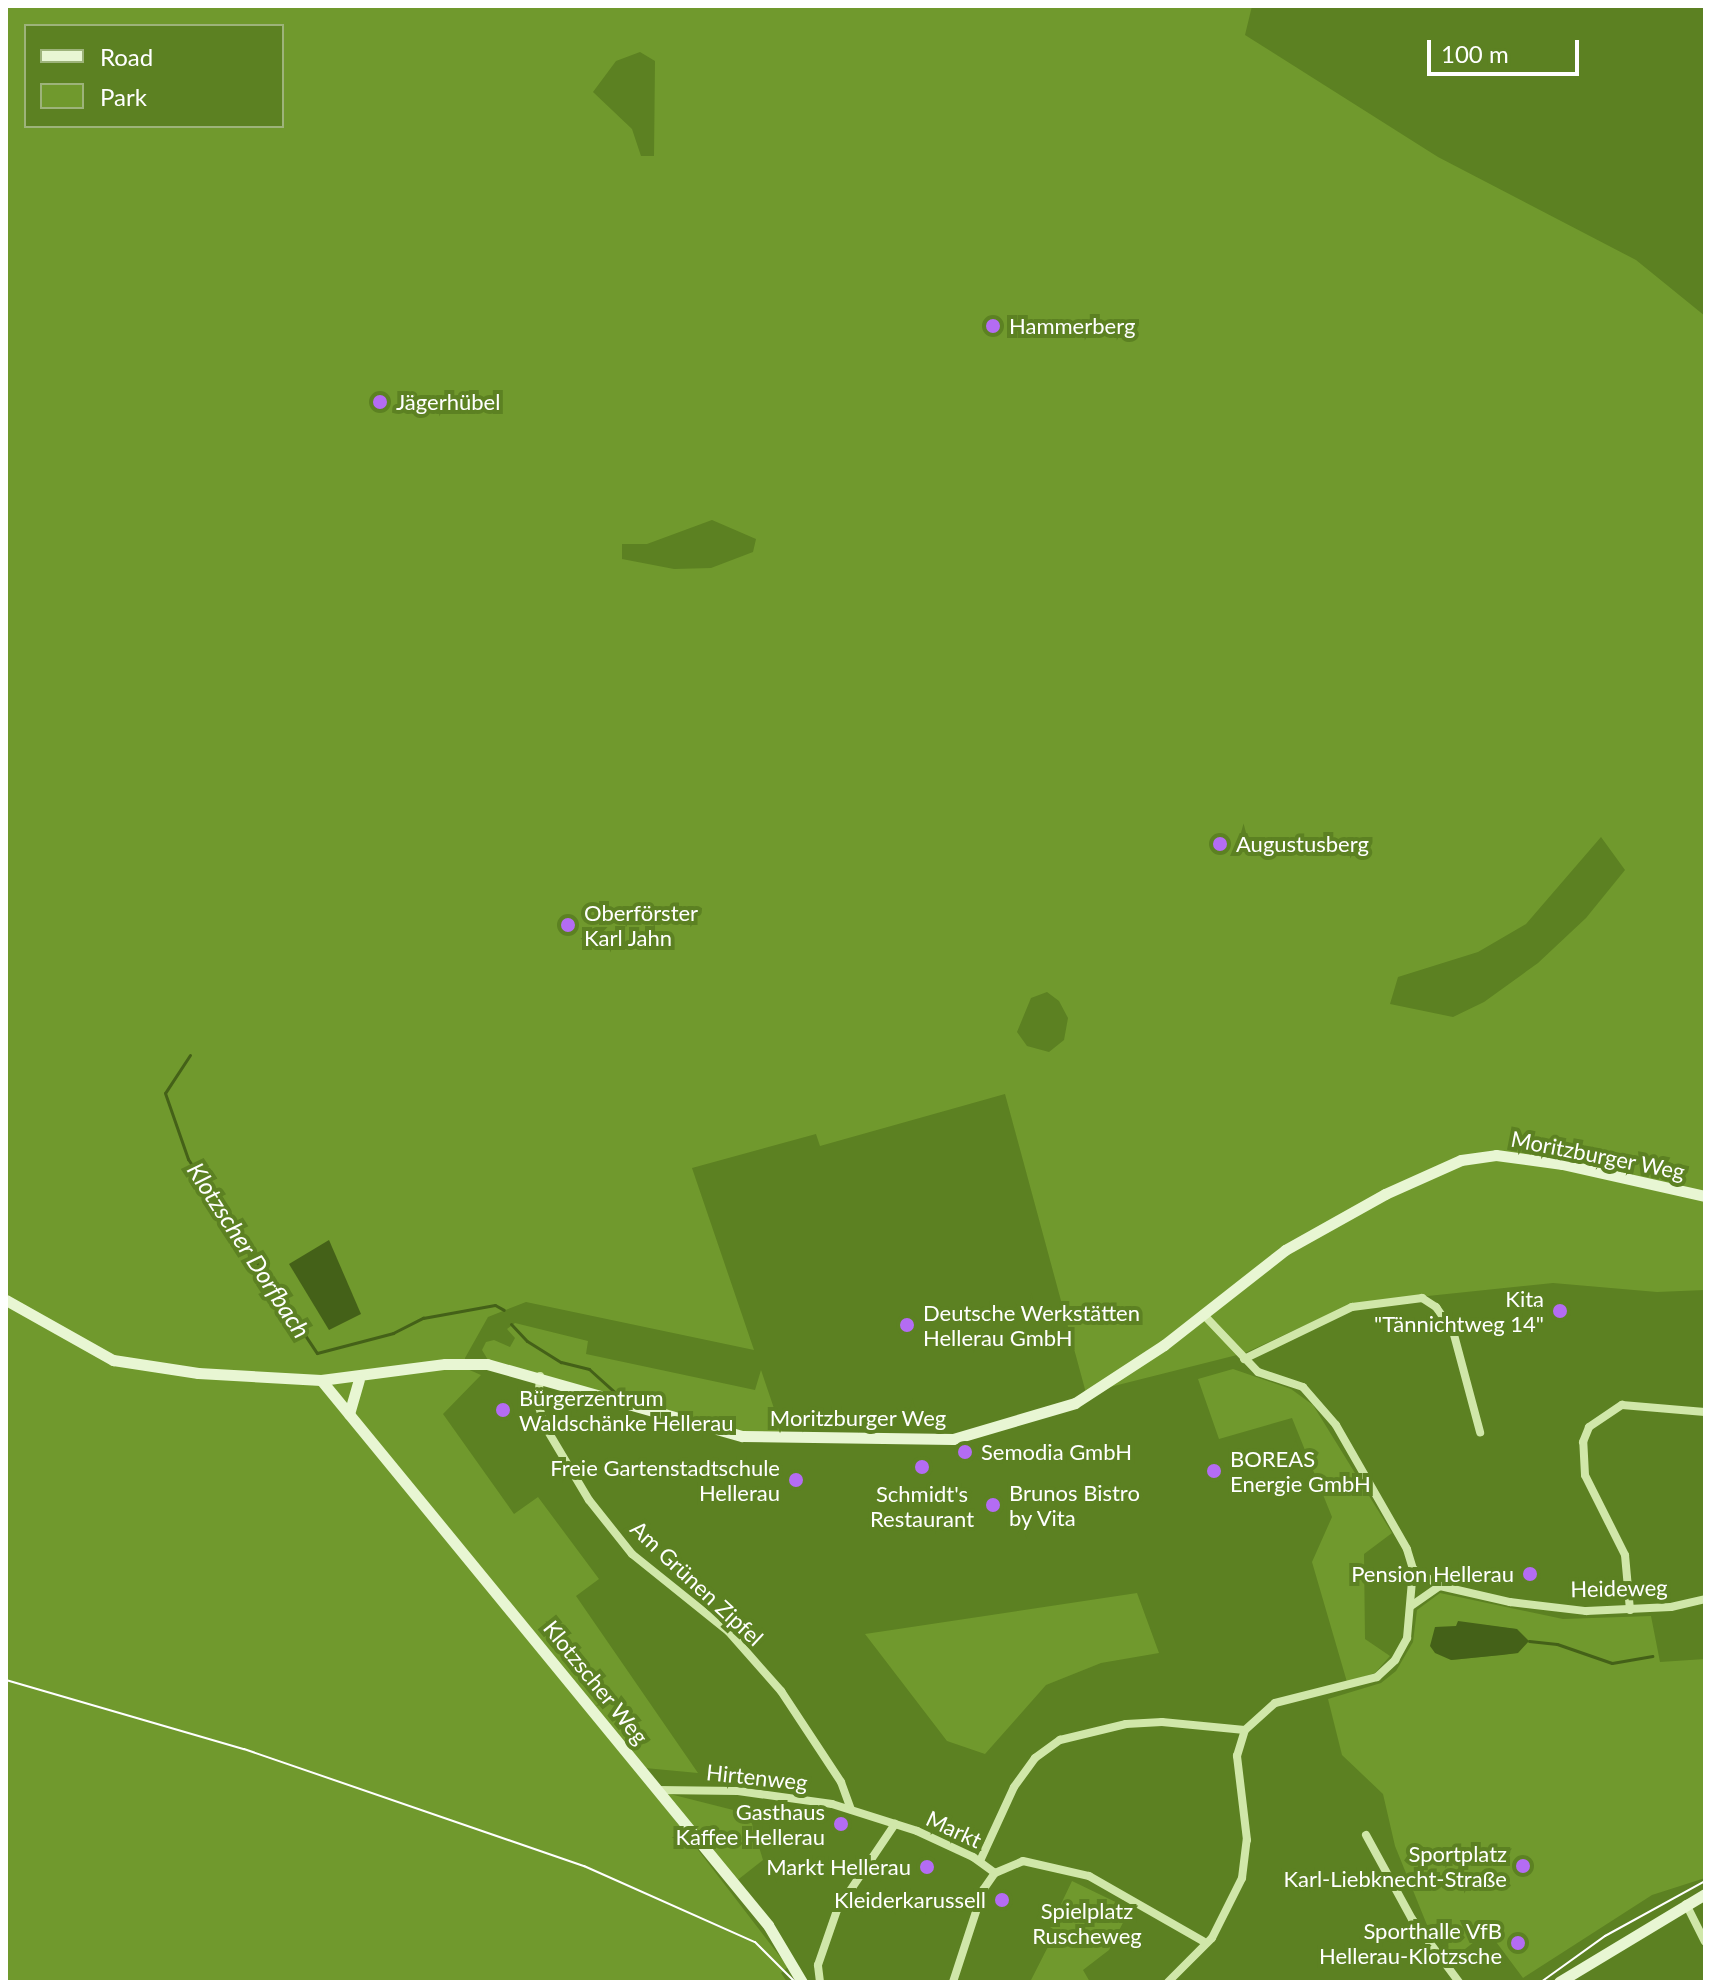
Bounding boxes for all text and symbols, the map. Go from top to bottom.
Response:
legend [24,24,284,128]
scale bar [1431,24,1583,74]
text: 100 m [1441,39,1509,68]
text: Road [100,42,153,71]
text: Park [100,82,147,111]
place label: Hammerberg [1009,313,1135,339]
marker: Hammerberg [984,317,1002,335]
place label: Jägerhübel [396,389,500,415]
marker: Jägerhübel [371,393,389,411]
place label: Augustusberg [1236,831,1369,857]
marker: Augustusberg [1211,835,1229,853]
place label: Oberförster Karl Jahn [584,899,698,950]
marker: Oberförster Karl Jahn [559,916,577,934]
street label: Moritzburger Weg [1509,1125,1687,1185]
water label: Klotzscher Dorfbach [181,1157,317,1343]
place label: Kita "Tännichtweg 14" [1374,1285,1544,1336]
place label: Deutsche Werkstätten Hellerau GmbH [923,1299,1140,1350]
marker: Kita "Tännichtweg 14" [1551,1302,1569,1320]
marker: Deutsche Werkstätten Hellerau GmbH [898,1316,916,1334]
place label: Bürgerzentrum Waldschänke Hellerau [519,1384,733,1436]
marker: Bürgerzentrum Waldschänke Hellerau [494,1401,512,1419]
street label: Moritzburger Weg [769,1405,947,1431]
place label: Semodia GmbH [981,1439,1132,1465]
marker: Semodia GmbH [956,1443,974,1461]
place label: BOREAS Energie GmbH [1230,1445,1371,1496]
place label: Freie Gartenstadtschule Hellerau [550,1454,780,1506]
marker: Schmidt's Restaurant [913,1458,931,1476]
marker: BOREAS Energie GmbH [1205,1462,1223,1480]
marker: Freie Gartenstadtschule Hellerau [787,1471,805,1489]
place label: Brunos Bistro by Vita [1009,1479,1140,1530]
place label: Schmidt's Restaurant [870,1480,974,1532]
marker: Brunos Bistro by Vita [984,1496,1002,1514]
street label: Am Grünen Zipfel [625,1515,769,1651]
place label: Pension Hellerau [1351,1561,1514,1587]
marker: Pension Hellerau [1521,1565,1539,1583]
street label: Heideweg [1570,1574,1668,1602]
street label: Klotzscher Weg [538,1615,654,1749]
street label: Hirtenweg [705,1759,809,1795]
place label: Gasthaus Kaffee Hellerau [675,1798,825,1850]
street label: Markt [922,1805,986,1853]
marker: Gasthaus Kaffee Hellerau [832,1815,850,1833]
place label: Sportplatz Karl-Liebknecht-Straße [1283,1840,1507,1892]
place label: Markt Hellerau [766,1854,911,1880]
marker: Sportplatz Karl-Liebknecht-Straße [1514,1857,1532,1875]
marker: Markt Hellerau [918,1858,936,1876]
place label: Kleiderkarussell [834,1887,986,1913]
marker: Kleiderkarussell [993,1891,1011,1909]
park label: Spielplatz Ruscheweg [1032,1897,1142,1948]
place label: Sporthalle VfB Hellerau-Klotzsche [1319,1917,1502,1968]
marker: Sporthalle VfB Hellerau-Klotzsche [1509,1934,1527,1952]

